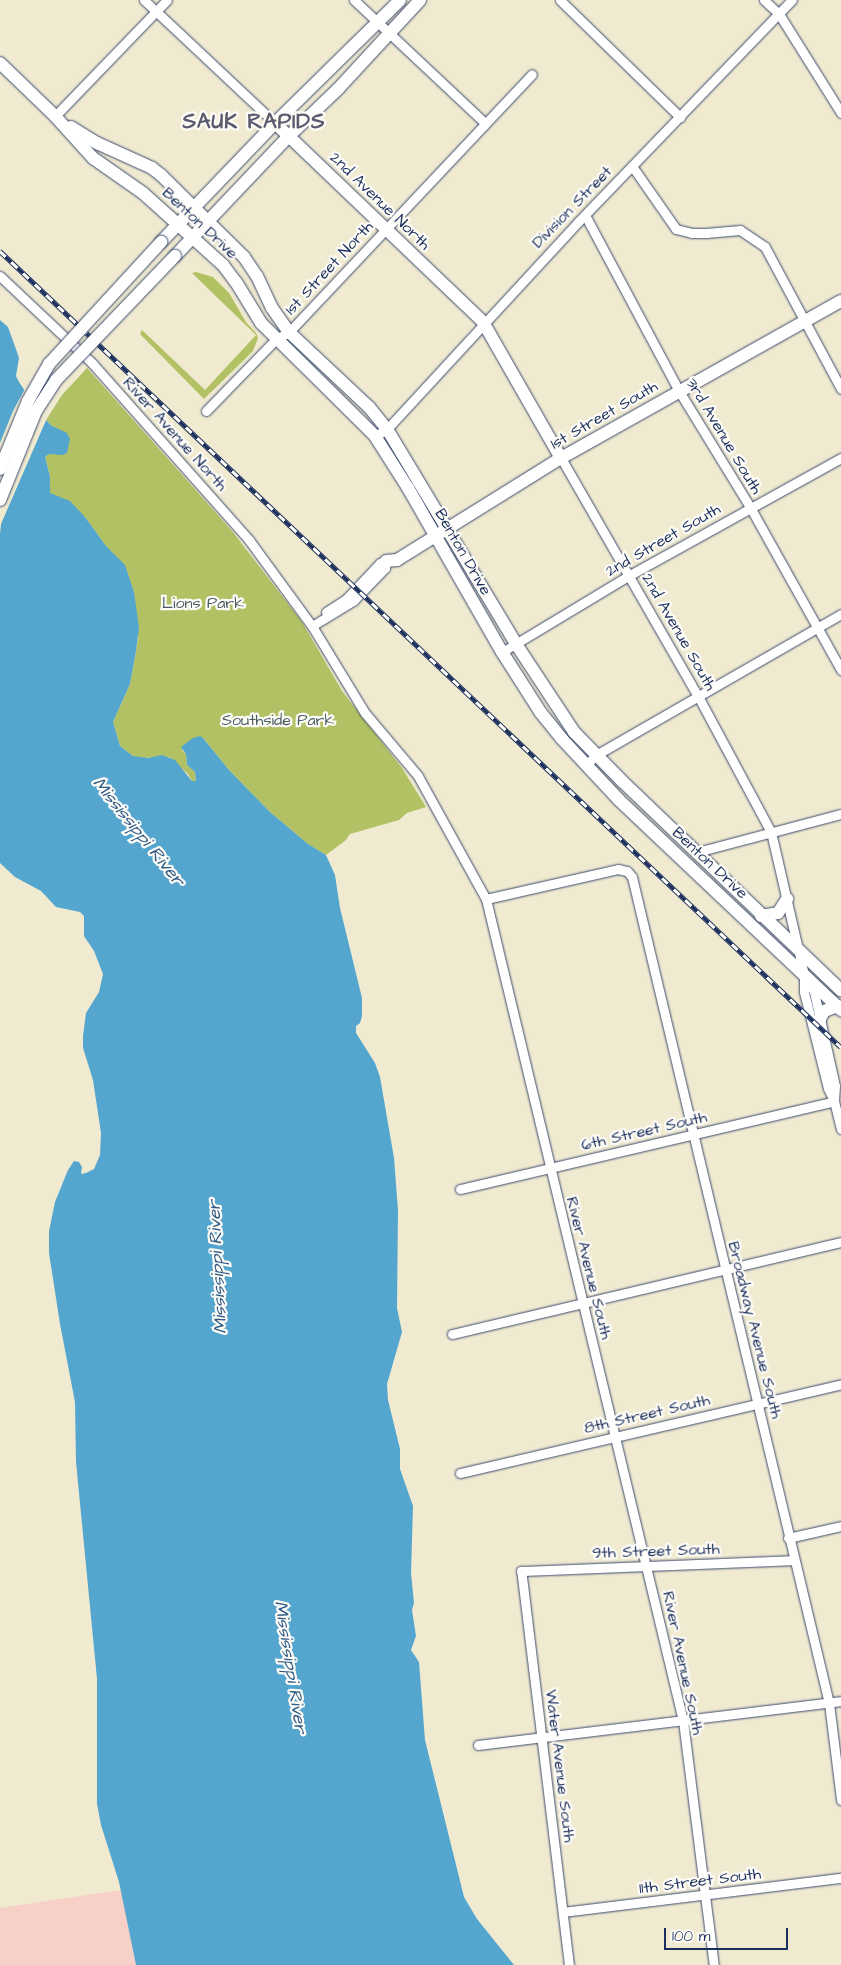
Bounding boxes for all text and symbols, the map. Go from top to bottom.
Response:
district label: SAUK RAPIDS [181,109,327,135]
street label: 2nd Avenue North [326,148,434,254]
street label: Division Street [528,162,616,252]
street label: Benton Drive [158,183,242,263]
street label: 1st Street North [281,217,377,319]
street label: River Avenue North [119,373,231,495]
street label: 3rd Avenue South [682,375,766,497]
street label: 1st Street South [547,377,661,453]
street label: 2nd Street South [602,499,724,581]
street label: Benton Drive [431,505,495,599]
street label: 2nd Avenue South [638,570,720,694]
park label: Lions Park [162,593,244,613]
park label: Southside Park [222,710,334,730]
water label: Mississippi River [88,773,188,891]
street label: Benton Drive [668,823,752,903]
street label: 6th Street South [579,1107,709,1155]
street label: River Avenue South [562,1195,616,1341]
water label: Mississippi River [204,1200,232,1334]
street label: Broadway Avenue South [724,1239,786,1421]
street label: 8th Street South [582,1390,712,1438]
street label: 9th Street South [592,1539,720,1563]
street label: River Avenue South [658,1589,708,1737]
water label: Mississippi River [269,1599,311,1735]
street label: Water Avenue South [541,1689,579,1843]
street label: 11th Street South [638,1864,762,1898]
scale bar [666,1918,790,1950]
text: 100 m [672,1926,711,1947]

